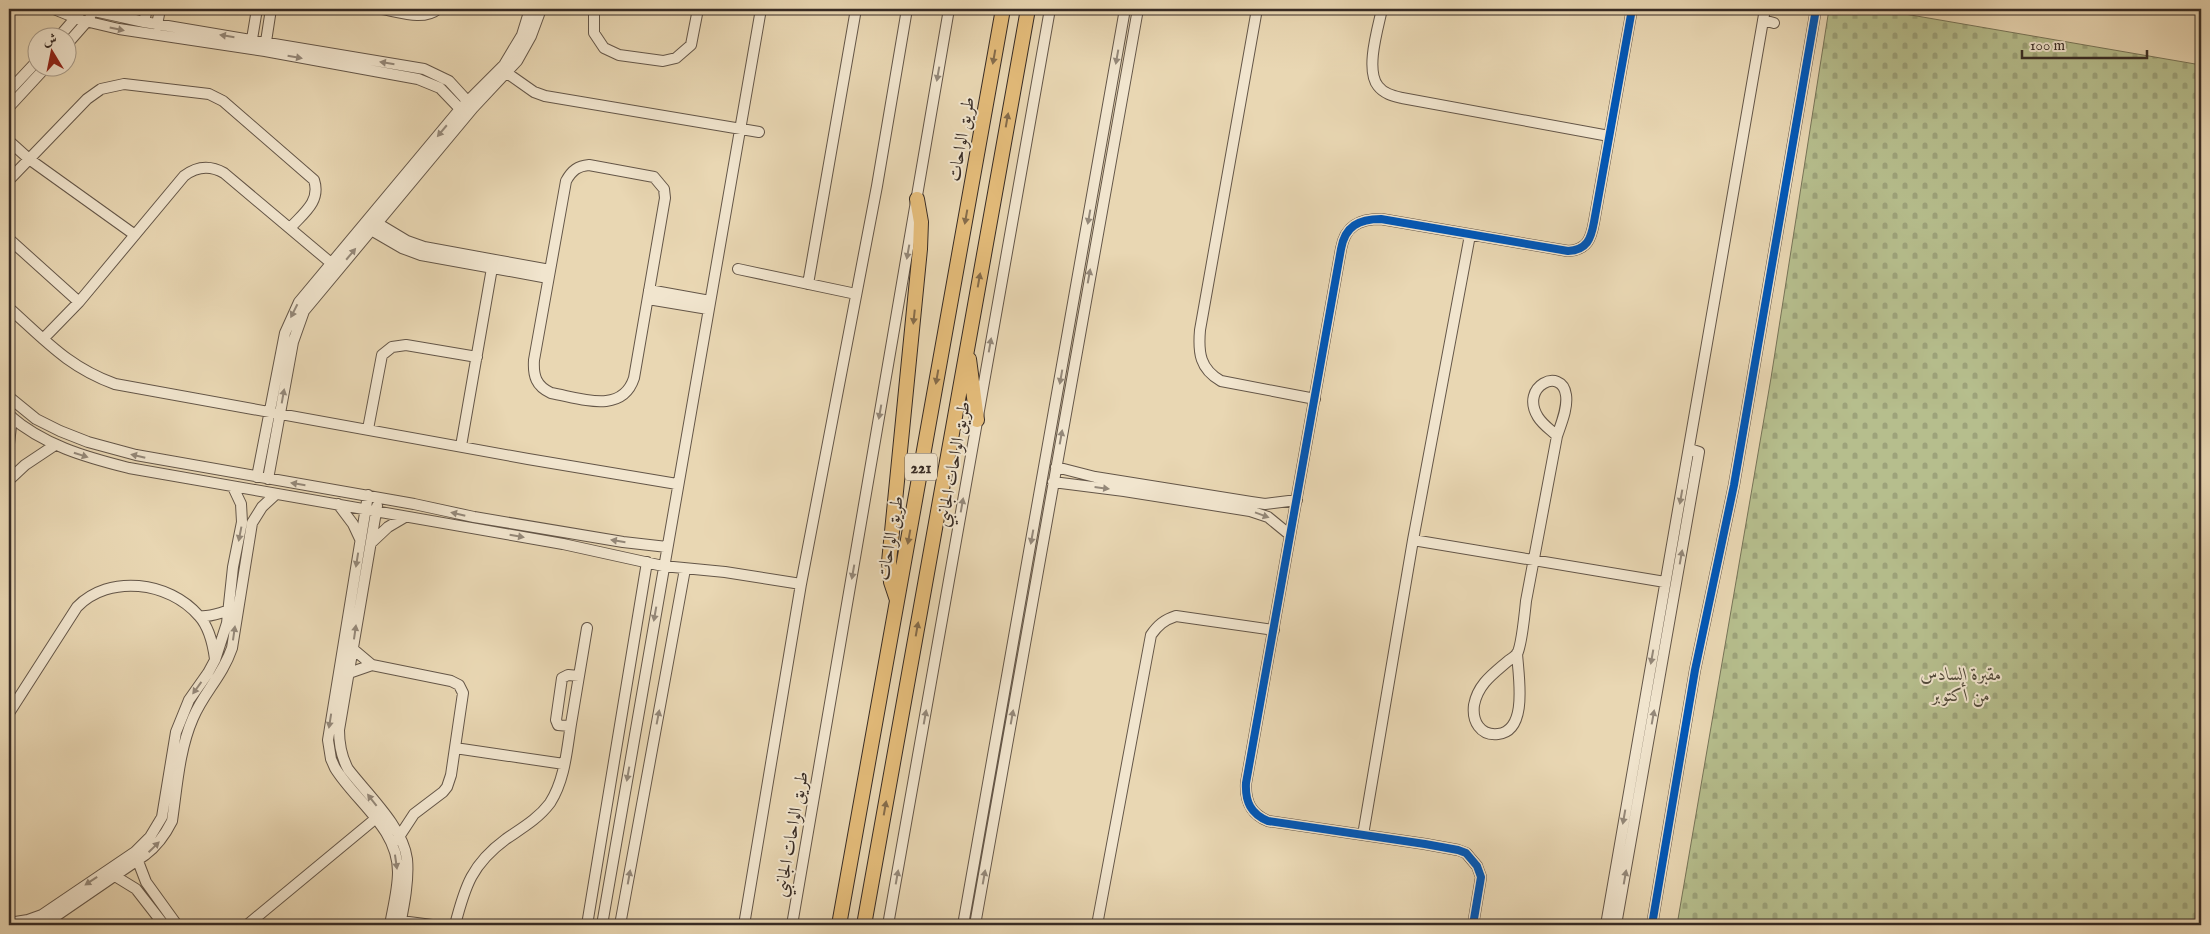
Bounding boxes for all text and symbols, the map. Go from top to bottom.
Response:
one-way arrow [109,25,125,33]
north arrow [28,28,78,78]
scale bar [2022,28,2148,60]
text: ش [42,30,58,50]
one-way arrow [219,31,235,39]
text: 100 m [2030,36,2066,55]
one-way arrow [990,49,998,65]
one-way arrow [1113,49,1121,65]
one-way arrow [287,53,303,61]
one-way arrow [379,59,395,67]
one-way arrow [934,66,942,82]
street label: طريق الواحات [944,95,981,183]
one-way arrow [1004,112,1012,128]
one-way arrow [436,125,447,138]
one-way arrow [961,209,969,225]
one-way arrow [1085,209,1093,225]
one-way arrow [904,244,912,260]
one-way arrow [345,248,357,260]
one-way arrow [1086,268,1094,284]
one-way arrow [975,271,983,287]
one-way arrow [290,304,298,318]
one-way arrow [909,309,917,325]
one-way arrow [987,337,995,353]
one-way arrow [933,369,941,385]
one-way arrow [1056,369,1064,385]
one-way arrow [279,388,287,404]
street label: طريق الواحات الجانبي [932,400,980,529]
one-way arrow [876,404,884,420]
one-way arrow [1058,428,1066,444]
one-way arrow [74,452,89,460]
one-way arrow [131,452,146,460]
road number: 221 [905,454,937,481]
one-way arrow [290,480,306,488]
one-way arrow [1094,484,1110,492]
one-way arrow [1676,489,1684,505]
street label: طريق الواحات [873,494,910,582]
one-way arrow [958,497,966,513]
one-way arrow [451,510,466,518]
one-way arrow [1254,512,1269,519]
one-way arrow [235,526,243,542]
one-way arrow [904,529,912,545]
one-way arrow [1028,529,1036,545]
one-way arrow [509,532,525,540]
one-way arrow [610,537,626,545]
one-way arrow [1677,549,1685,565]
one-way arrow [352,553,360,569]
one-way arrow [848,564,856,580]
one-way arrow [650,606,658,622]
one-way arrow [914,621,922,637]
one-way arrow [352,623,360,639]
one-way arrow [230,625,238,641]
one-way arrow [1648,649,1656,665]
park label: مقبرة السادس من أكتوبر [1920,664,2002,708]
one-way arrow [192,681,203,694]
one-way arrow [921,709,929,725]
one-way arrow [1009,709,1017,725]
one-way arrow [1649,709,1657,725]
one-way arrow [654,710,662,725]
one-way arrow [326,713,334,729]
one-way arrow [623,766,631,782]
street label: طريق الواحات الجانبي [770,770,818,899]
one-way arrow [367,793,377,807]
one-way arrow [882,800,890,816]
one-way arrow [1620,809,1628,825]
one-way arrow [148,841,160,853]
one-way arrow [393,854,401,870]
one-way arrow [625,869,633,885]
one-way arrow [893,869,901,885]
one-way arrow [980,869,988,885]
one-way arrow [1621,869,1629,885]
one-way arrow [85,876,98,886]

